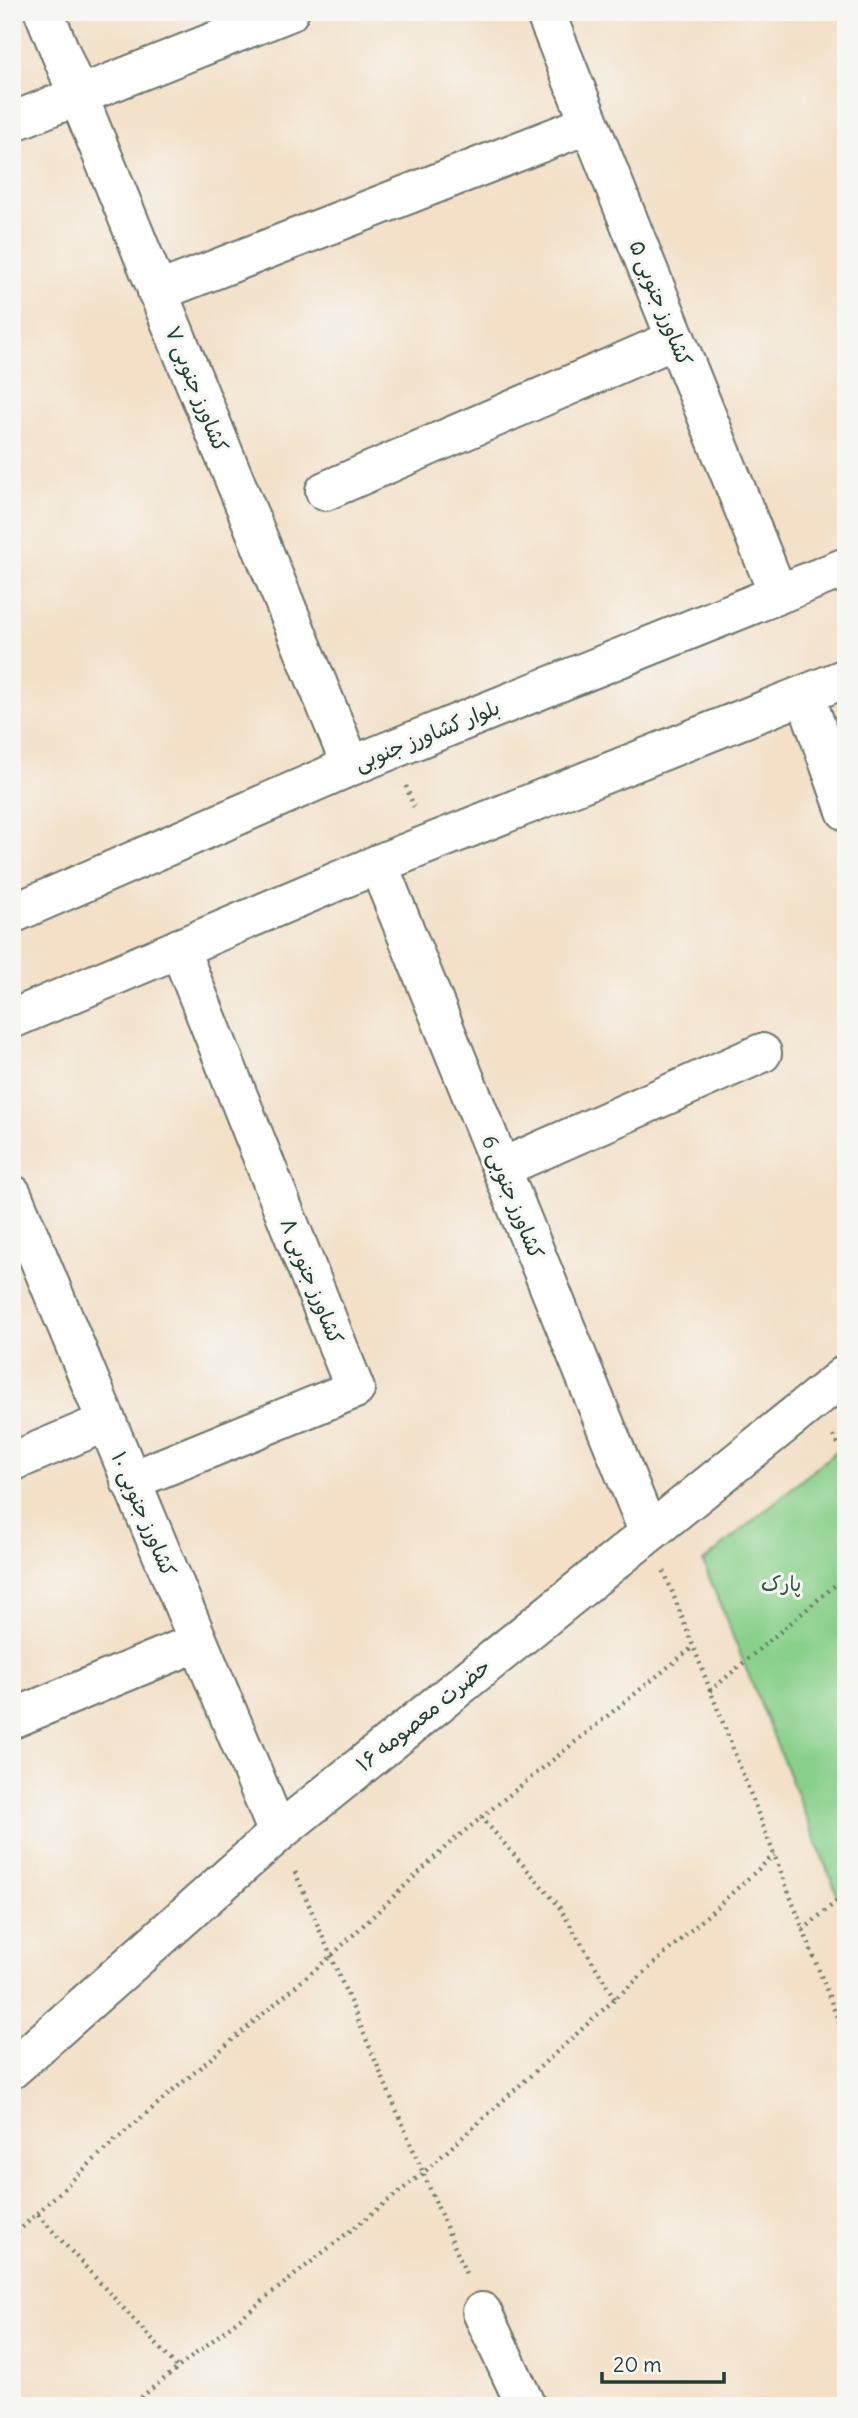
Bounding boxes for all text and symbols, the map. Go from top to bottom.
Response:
street label: کشاورز جنوبی ۵ [623,236,699,370]
street label: کشاورز جنوبی ۷ [158,322,235,456]
street label: بلوار کشاورز جنوبی [350,694,504,777]
street label: کشاورز جنوبی 6 [475,1131,550,1263]
street label: کشاورز جنوبی ۸ [274,1214,350,1348]
street label: کشاورز جنوبی ۱۰ [105,1447,183,1581]
park label: پارک [761,1570,801,1597]
street label: حضرت معصومه ۱۶ [350,1652,496,1778]
scale bar [602,2341,725,2385]
text: 20 m [613,2351,662,2378]

